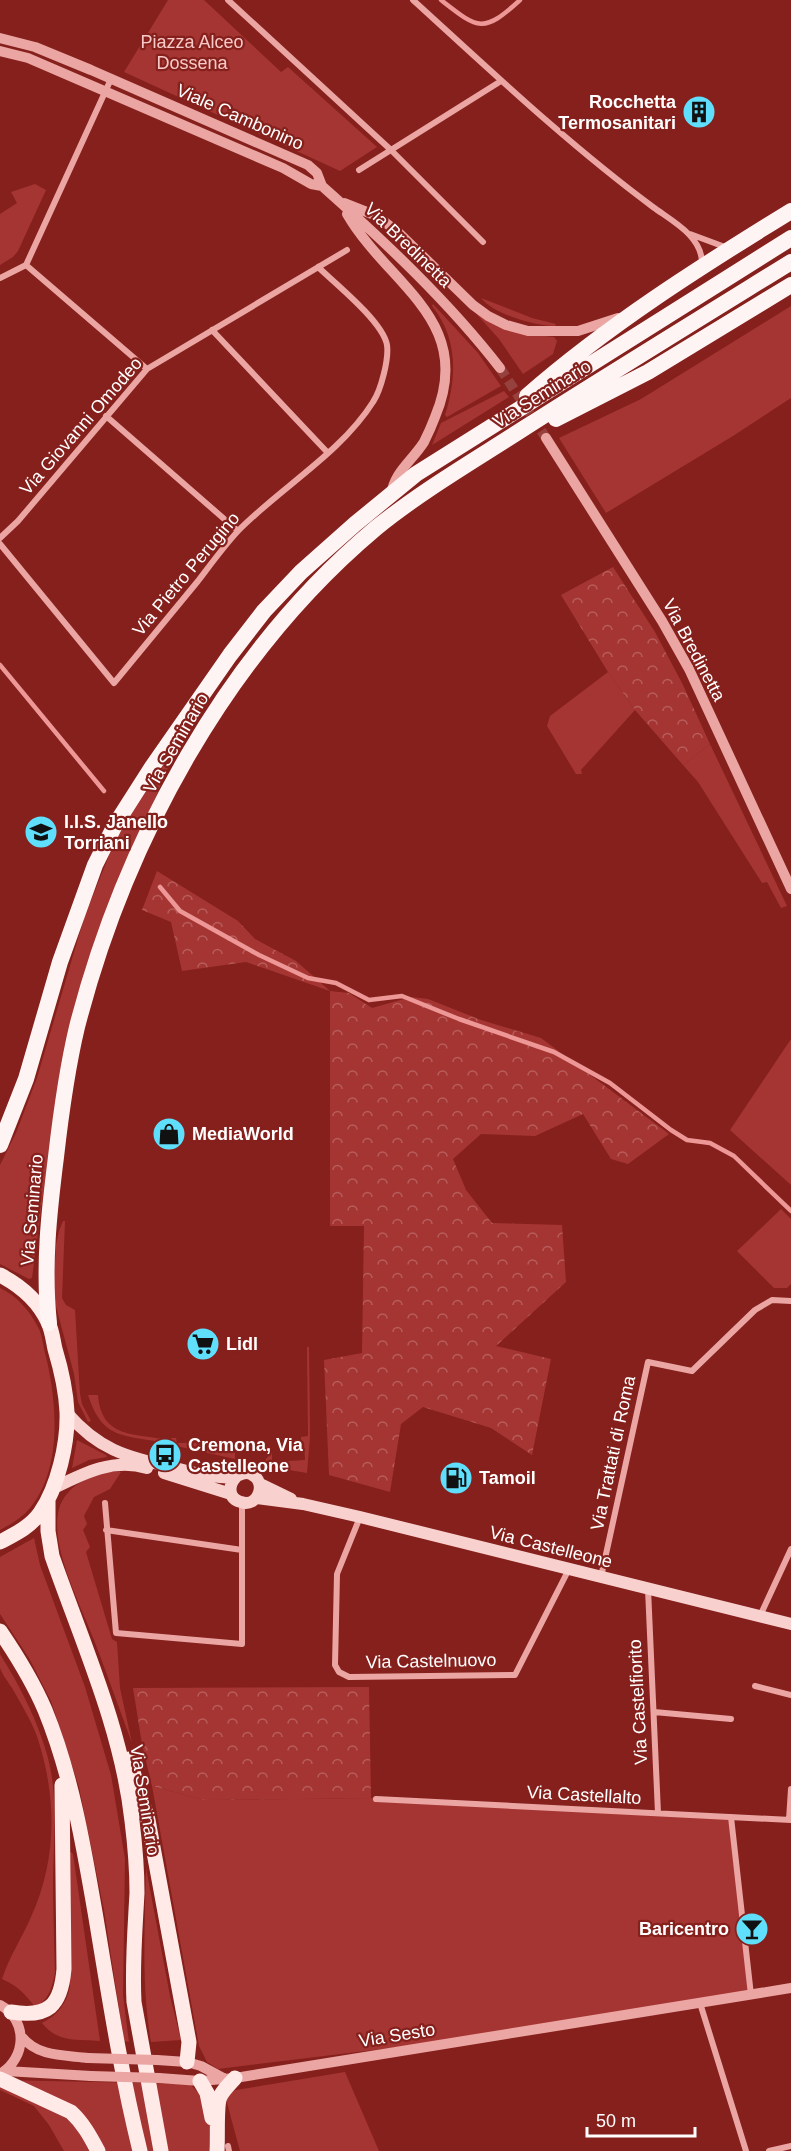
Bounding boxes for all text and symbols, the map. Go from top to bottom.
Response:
park label: Piazza Alceo Dossena [140,32,244,73]
street label: Viale Cambonino [173,80,307,154]
place label: Rocchetta Termosanitari [558,92,677,133]
building icon: Rocchetta Termosanitari [681,94,717,130]
street label: Via Bredinetta [361,199,456,292]
street label: Via Giovanni Omodeo [16,353,146,499]
street label: Via Seminario [489,356,595,432]
street label: Via Pietro Perugino [129,508,243,640]
street label: Via Bredinetta [659,596,730,705]
street label: Via Seminario [139,690,213,796]
place label: I.I.S. Janello Torriani [64,812,168,853]
school or university icon: I.I.S. Janello Torriani [23,814,59,850]
shop icon: MediaWorld [151,1116,187,1152]
place label: MediaWorld [192,1124,294,1144]
street label: Via Seminario [17,1153,47,1267]
supermarket icon: Lidl [185,1326,221,1362]
place label: Lidl [226,1334,258,1354]
street label: Via Trattati di Roma [587,1373,639,1532]
place label: Cremona, Via Castelleone [188,1435,304,1476]
bus stop icon: Cremona, Via Castelleone [147,1437,183,1473]
fuel station icon: Tamoil [438,1460,474,1496]
place label: Tamoil [479,1468,536,1488]
street label: Via Castelleone [488,1522,614,1572]
street label: Via Castelfiorito [625,1639,651,1765]
street label: Via Castelnuovo [365,1650,497,1672]
street label: Via Seminario [126,1743,164,1857]
street label: Via Castellalto [526,1782,642,1808]
bar icon: Baricentro [734,1911,770,1947]
place label: Baricentro [639,1919,729,1939]
street label: Via Sesto [358,2019,436,2051]
scale bar [587,2100,695,2138]
text: 50 m [596,2111,636,2131]

